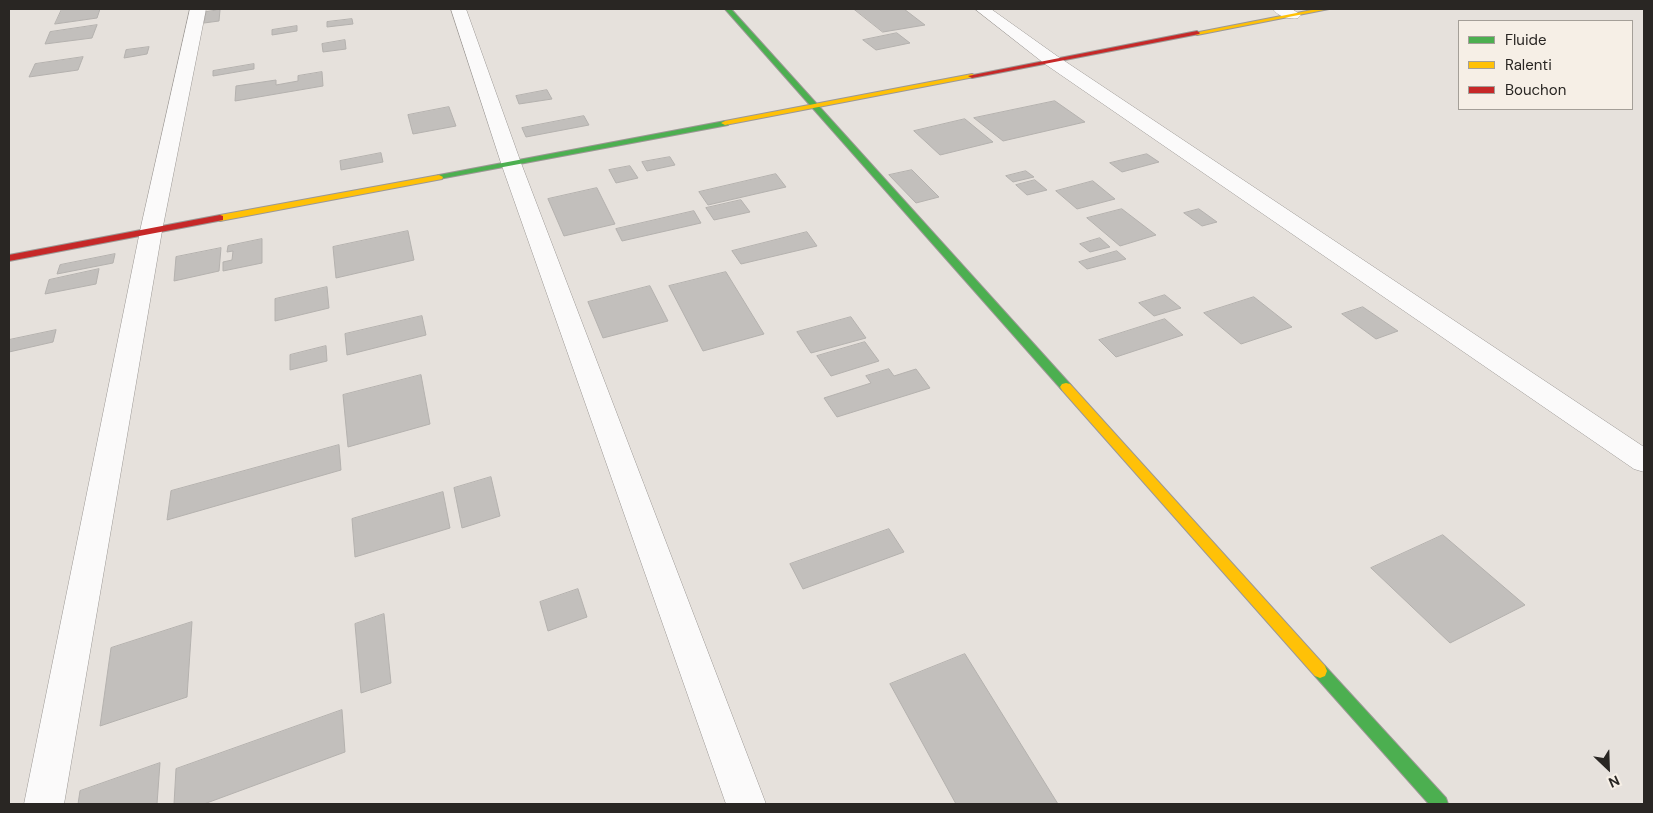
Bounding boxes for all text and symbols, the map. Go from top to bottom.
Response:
legend [1458,20,1633,110]
text: Fluide [1505,30,1547,50]
text: Ralenti [1505,55,1552,75]
text: Bouchon [1505,80,1566,100]
north arrow [1583,743,1633,793]
text: N [1606,771,1622,792]

